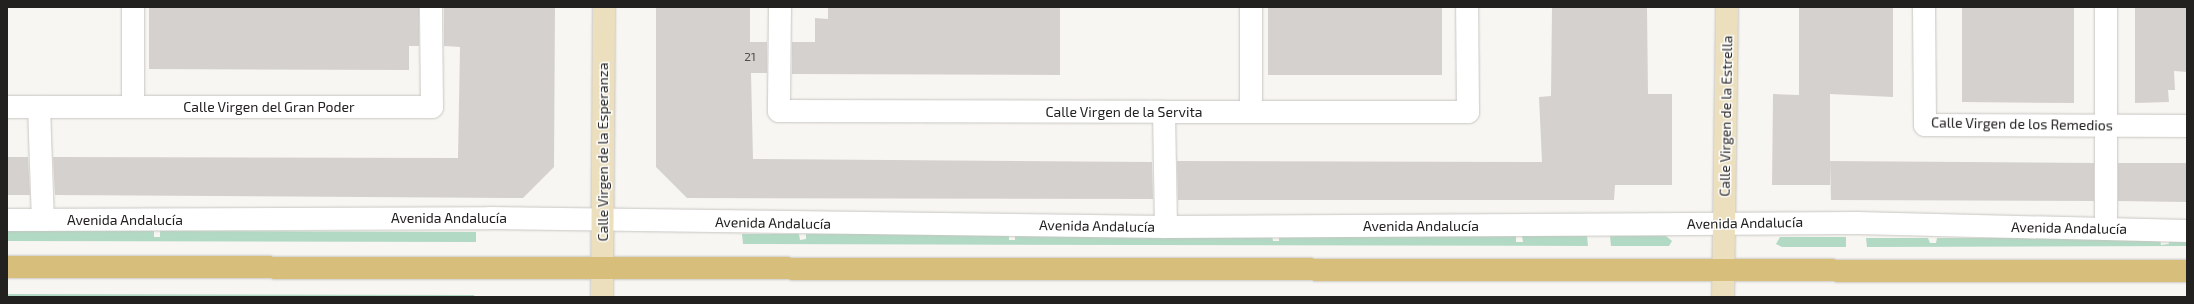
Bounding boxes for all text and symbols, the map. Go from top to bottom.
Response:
street label: Calle Virgen de la Estrella [1716,35,1736,197]
house number: 21 [744,50,756,64]
street label: Calle Virgen de la Esperanza [595,62,611,242]
street label: Calle Virgen del Gran Poder [183,99,355,115]
street label: Calle Virgen de la Servita [1045,104,1203,120]
street label: Calle Virgen de los Remedios [1931,114,2113,134]
street label: Avenida Andalucía [391,210,507,226]
street label: Avenida Andalucía [67,212,183,228]
street label: Avenida Andalucía [715,214,831,232]
street label: Avenida Andalucía [1687,214,1803,232]
street label: Avenida Andalucía [1039,217,1155,235]
street label: Avenida Andalucía [1363,218,1479,234]
street label: Avenida Andalucía [2011,219,2127,237]

